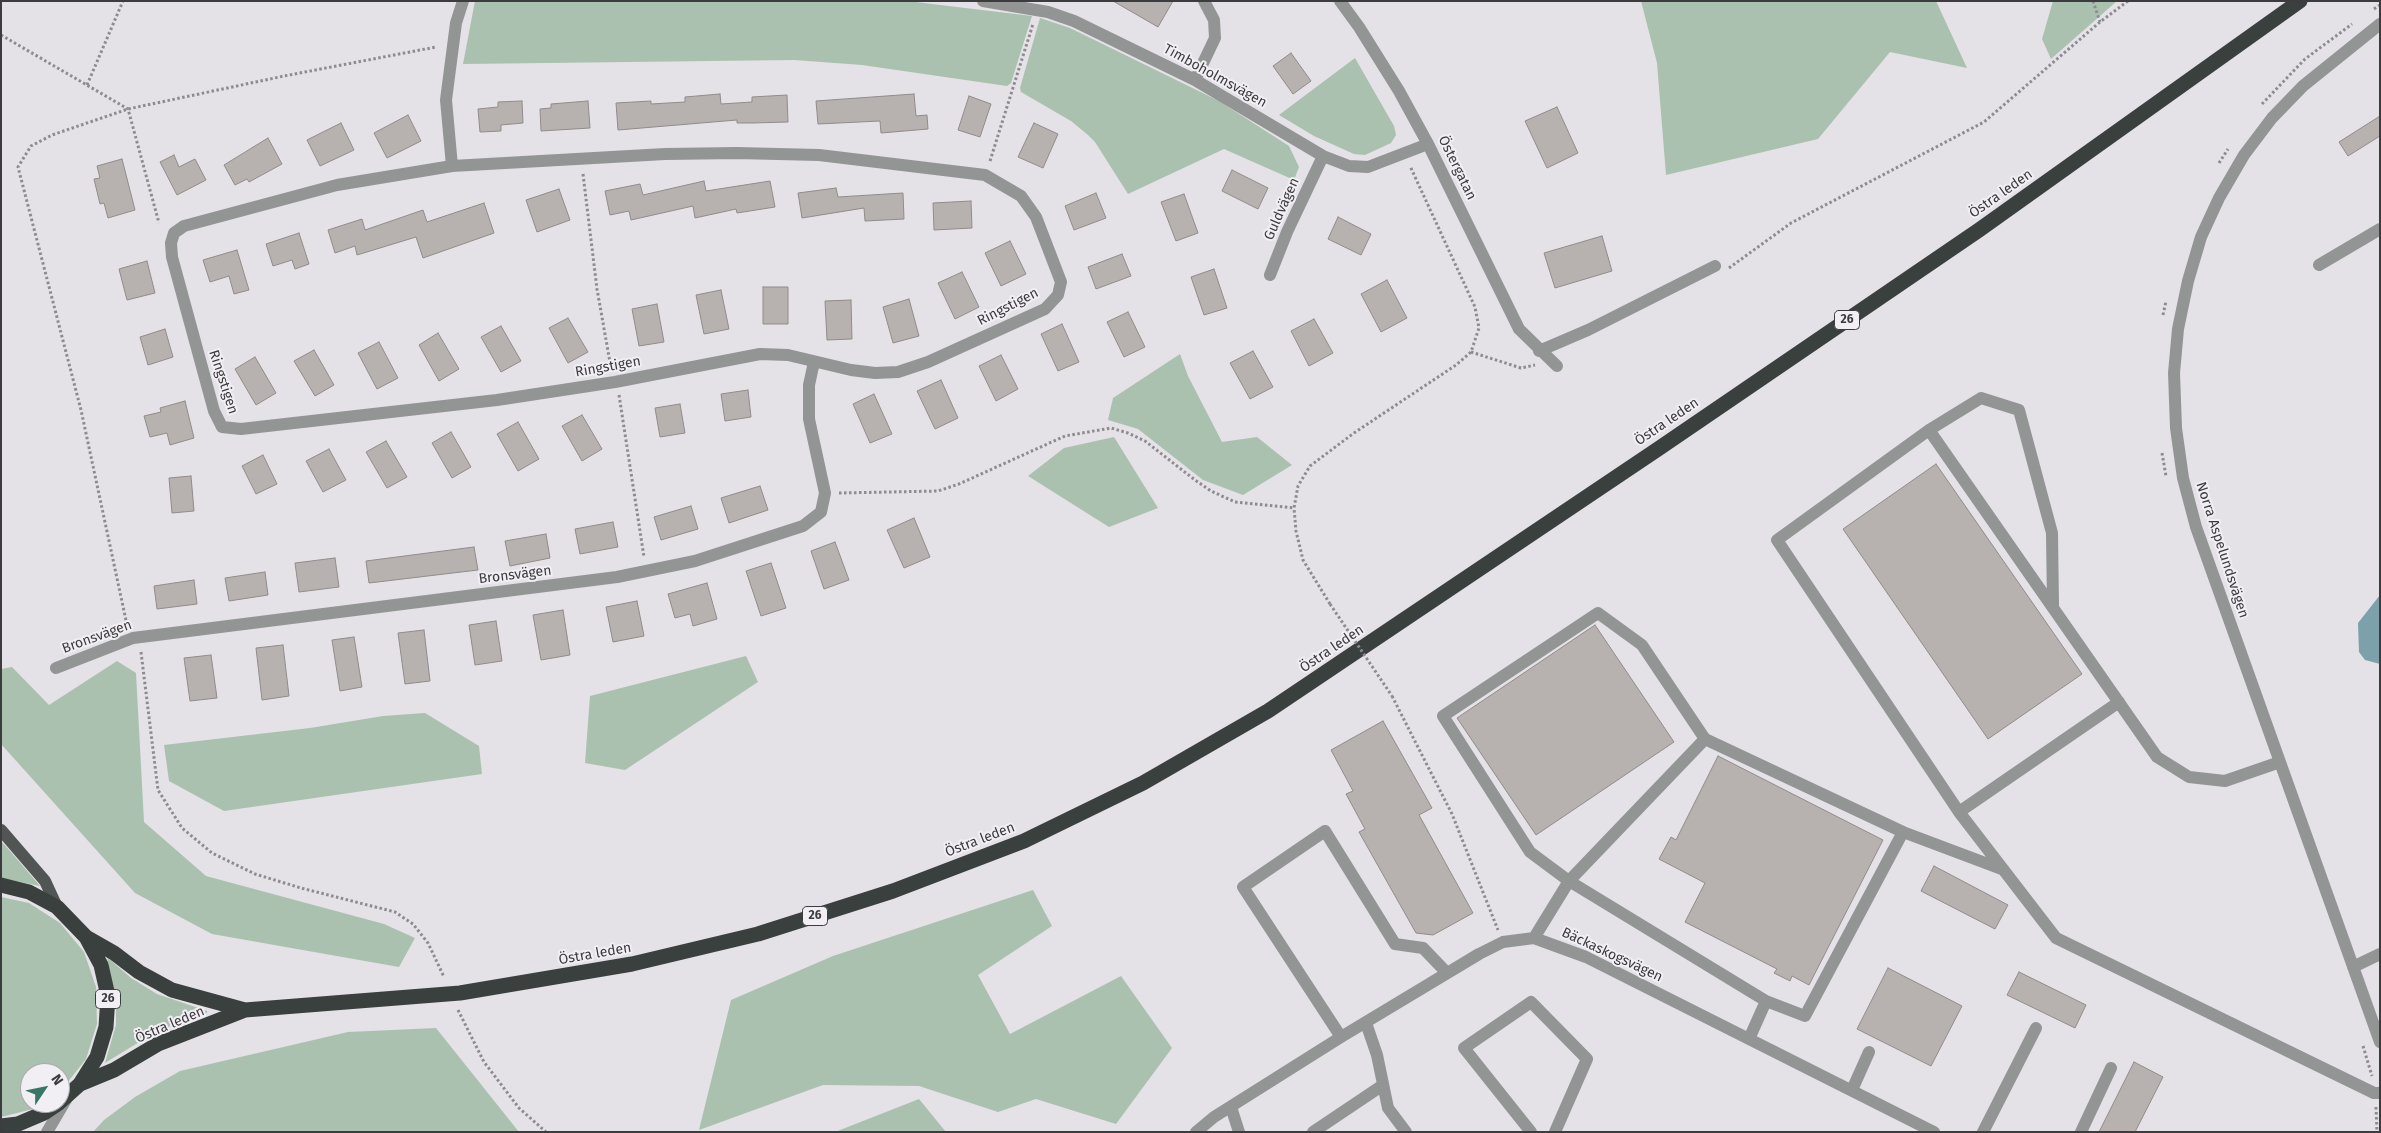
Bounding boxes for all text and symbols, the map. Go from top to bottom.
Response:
street label: Timboholmsvägen [1160,41,1270,111]
street label: Östergatan [1434,133,1480,203]
street label: Östra leden [1966,166,2036,222]
street label: Guldvägen [1261,175,1303,243]
street label: Ringstigen [975,284,1041,330]
road number: 26 [1834,310,1860,330]
street label: Ringstigen [205,348,241,416]
street label: Ringstigen [574,353,642,381]
street label: Östra leden [1632,395,1702,449]
street label: Norra Aspelundsvägen [2192,480,2252,620]
street label: Bronsvägen [478,562,552,588]
street label: Bronsvägen [60,617,134,657]
street label: Östra leden [1297,622,1367,676]
street label: Östra leden [943,819,1017,861]
road number: 26 [802,906,828,926]
street label: Bäckaskogsvägen [1559,924,1665,986]
street label: Östra leden [557,939,633,969]
road number: 26 [96,990,120,1009]
street label: Östra leden [133,1003,207,1047]
north arrow [20,1063,70,1113]
text: N [47,1071,67,1088]

